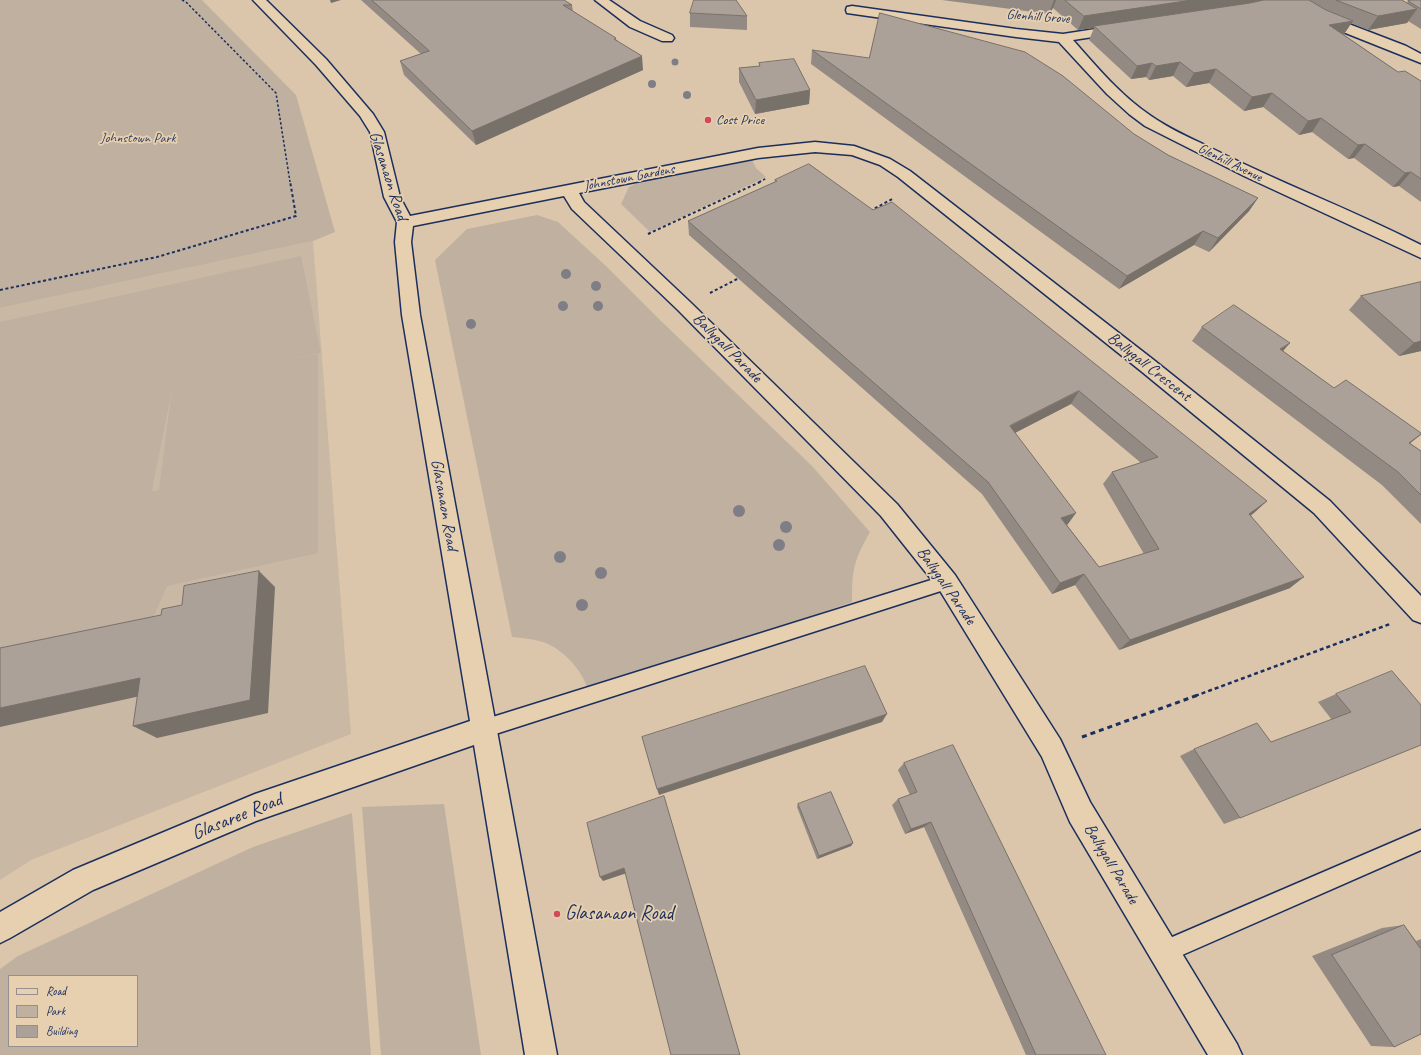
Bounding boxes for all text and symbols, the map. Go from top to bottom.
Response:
street label: Glenhill Grove [1006,6,1070,28]
place label: Cost Price [716,112,764,128]
marker: Cost Price [703,115,713,125]
street label: Glasanaon Road [364,129,412,223]
park label: Johnstown Park [100,130,176,146]
street label: Glenhill Avenue [1195,140,1265,186]
street label: Johnstown Gardens [582,161,676,195]
street label: Ballygall Parade [688,309,766,387]
street label: Ballygall Crescent [1103,328,1195,406]
street label: Glasanaon Road [426,458,462,552]
street label: Ballygall Parade [912,543,980,629]
street label: Glasaree Road [188,788,286,846]
street label: Ballygall Parade [1079,820,1143,908]
place label: Glasanaon Road [565,902,673,926]
marker: Glasanaon Road [552,909,562,919]
legend [8,975,138,1047]
text: Road [46,983,66,999]
text: Park [46,1003,65,1019]
text: Building [46,1023,78,1039]

